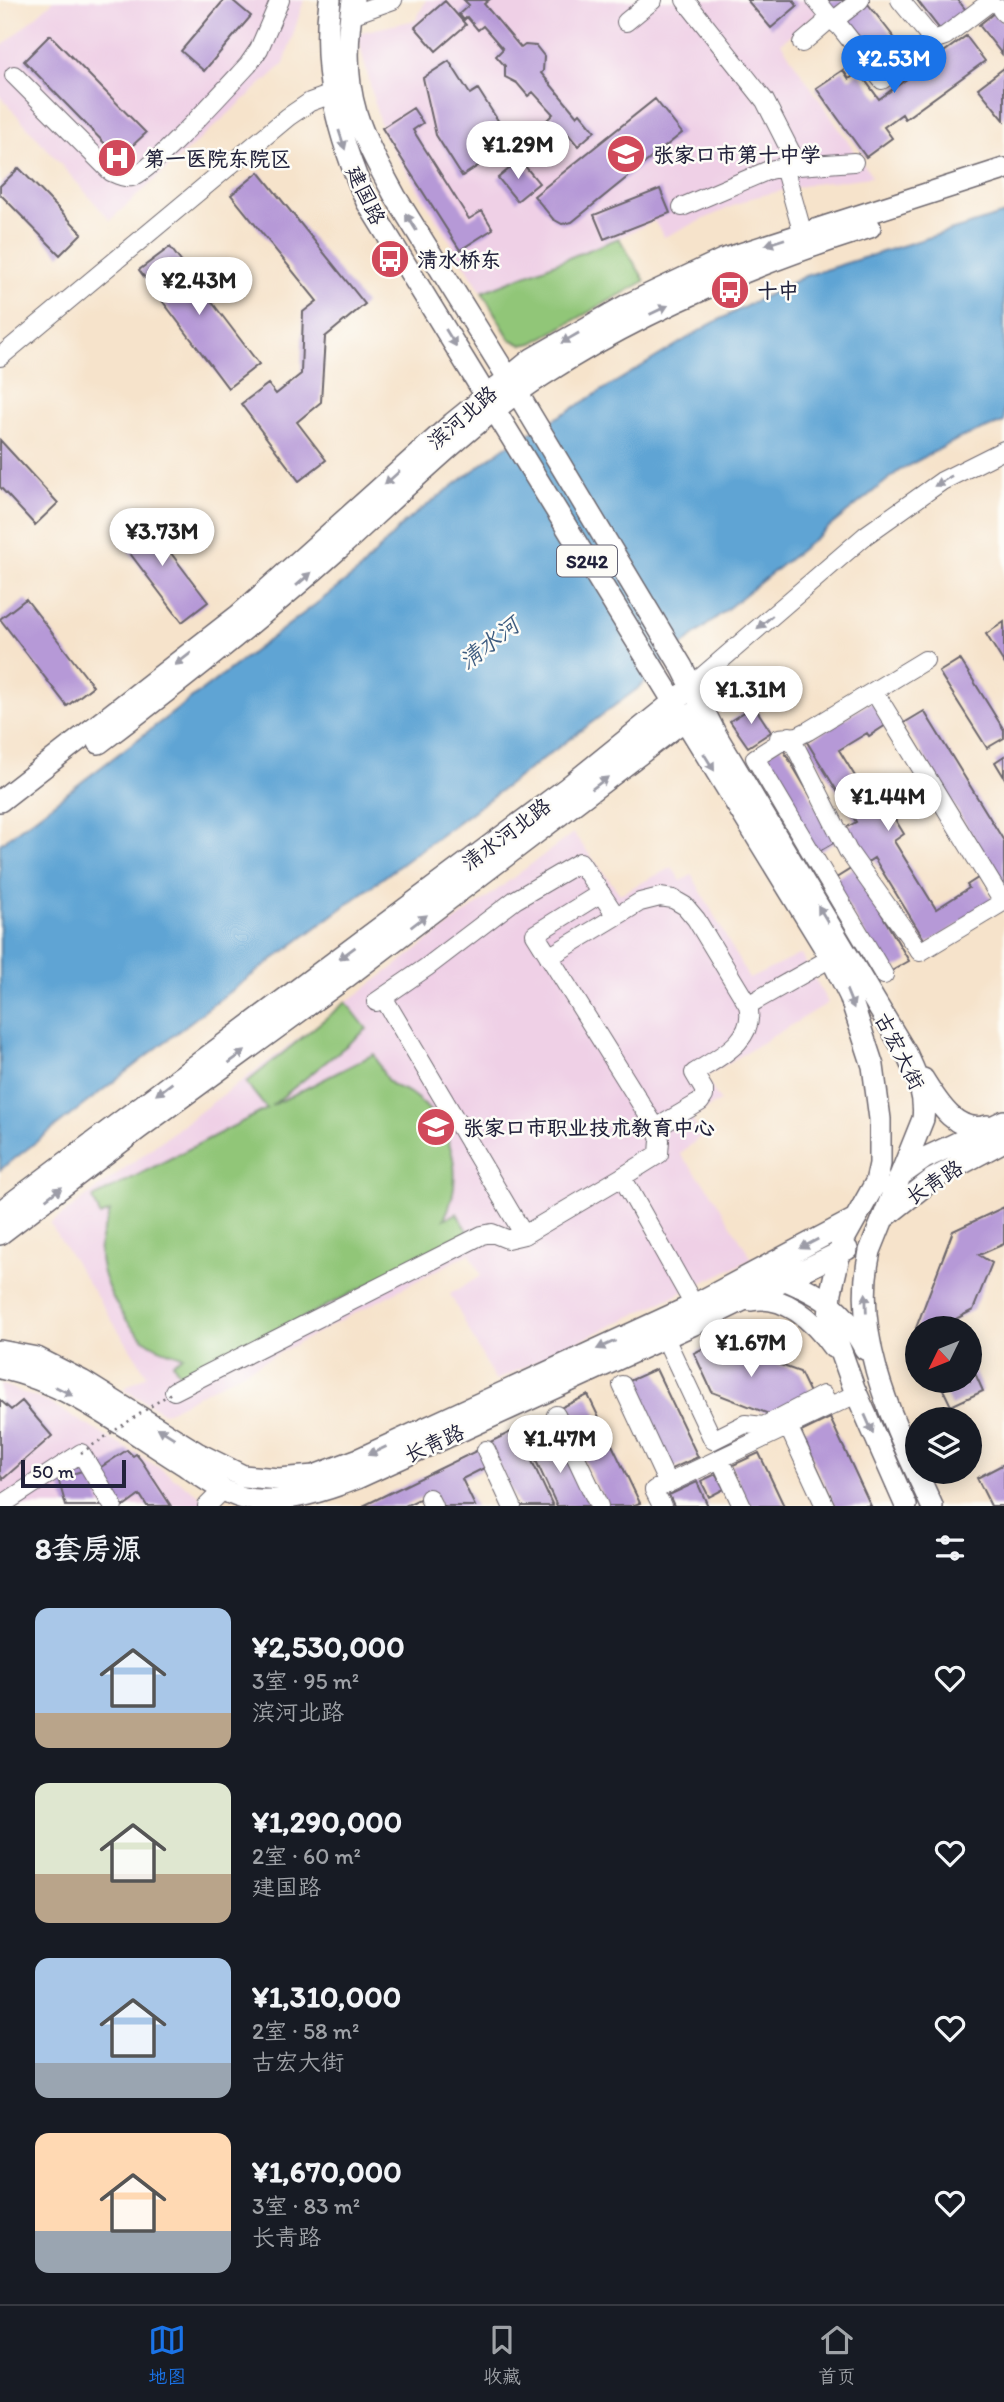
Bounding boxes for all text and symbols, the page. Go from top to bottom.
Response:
pin: ¥2.53M [837,36,951,95]
text: ¥2.53M [857,44,931,72]
pin: ¥1.29M [461,122,575,181]
one-way arrow [337,130,348,151]
text: ¥1.29M [482,130,554,158]
school or university icon: 张家口市第十中学 [605,133,647,175]
hospital icon: 第一医院东院区 [96,137,138,179]
place label: 张家口市第十中学 [653,142,821,167]
place label: 第一医院东院区 [144,146,291,171]
street label: 建国路 [341,161,391,229]
one-way arrow [404,212,417,231]
one-way arrow [765,237,786,248]
bus stop icon: 清水桥东 [369,238,411,280]
place label: 清水桥东 [417,247,501,272]
pin: ¥2.43M [142,258,256,317]
text: ¥2.43M [161,266,237,294]
bus stop icon: 十中 [709,269,751,311]
place label: 十中 [757,278,799,303]
one-way arrow [649,304,669,316]
one-way arrow [445,329,458,348]
one-way arrow [560,332,579,344]
street label: 滨河北路 [422,380,502,454]
one-way arrow [384,470,401,486]
one-way arrow [934,475,953,488]
pin: ¥3.73M [105,508,219,568]
text: ¥3.73M [125,517,199,545]
road number: S242 [557,546,617,576]
one-way arrow [295,572,312,587]
water label: 清水河 [453,608,528,675]
one-way arrow [756,614,773,629]
one-way arrow [174,652,192,666]
pin: ¥1.31M [694,666,808,726]
text: ¥1.31M [716,675,786,703]
one-way arrow [702,752,715,771]
pin: ¥1.44M [831,774,945,833]
one-way arrow [591,777,609,791]
text: ¥1.44M [851,782,925,810]
street label: 清水河北路 [457,792,555,876]
one-way arrow [817,905,830,924]
one-way arrow [410,914,428,929]
one-way arrow [338,946,356,960]
one-way arrow [845,989,856,1010]
street label: 古宏大街 [870,1008,930,1094]
one-way arrow [228,1050,246,1064]
one-way arrow [155,1081,173,1095]
school or university icon: 张家口市职业技术教育中心 [415,1106,457,1148]
place label: 张家口市职业技术教育中心 [463,1115,715,1140]
street label: 长青路 [901,1154,967,1210]
one-way arrow [45,1185,63,1200]
one-way arrow [799,1238,819,1250]
one-way arrow [860,1292,871,1314]
north arrow [905,1316,982,1393]
map controls [905,1316,982,1484]
pin: ¥1.67M [694,1320,808,1379]
text: ¥1.67M [716,1328,786,1356]
one-way arrow [596,1339,616,1351]
one-way arrow [54,1385,74,1396]
button: layers [905,1407,982,1484]
one-way arrow [864,1414,875,1435]
pin: ¥1.47M [503,1416,617,1475]
street label: 长青路 [400,1419,468,1467]
text: ¥1.47M [524,1424,596,1452]
one-way arrow [156,1427,175,1440]
one-way arrow [367,1445,387,1457]
scale bar [21,1457,126,1489]
text: 50 m [32,1460,74,1483]
icon: filters [931,1529,969,1567]
text: 8套房源 [35,1530,141,1567]
text: ¥2,530,000 [252,1628,405,1665]
icon: home [91,1636,175,1720]
icon: heart [931,1659,969,1697]
text: 3室 · 95 m² [252,1667,359,1695]
text: 滨河北路 [252,1698,344,1726]
text: ¥1,290,000 [252,1803,402,1840]
icon: home [91,1811,175,1895]
icon: heart [931,1834,969,1872]
text: 2室 · 60 m² [252,1842,361,1870]
text: 建国路 [252,1873,321,1901]
text: ¥1,310,000 [252,1978,401,2015]
icon: home [91,1986,175,2070]
icon: heart [931,2009,969,2047]
text: 2室 · 58 m² [252,2017,359,2045]
text: 古宏大街 [252,2048,344,2076]
text: ¥1,670,000 [252,2153,402,2190]
icon: home [91,2161,175,2245]
icon: heart [931,2184,969,2222]
text: 3室 · 83 m² [252,2192,360,2220]
text: 长青路 [252,2223,321,2251]
tab: 地图 [148,2321,186,2388]
tab: 收藏 [483,2321,521,2388]
tab: 首页 [818,2321,856,2388]

